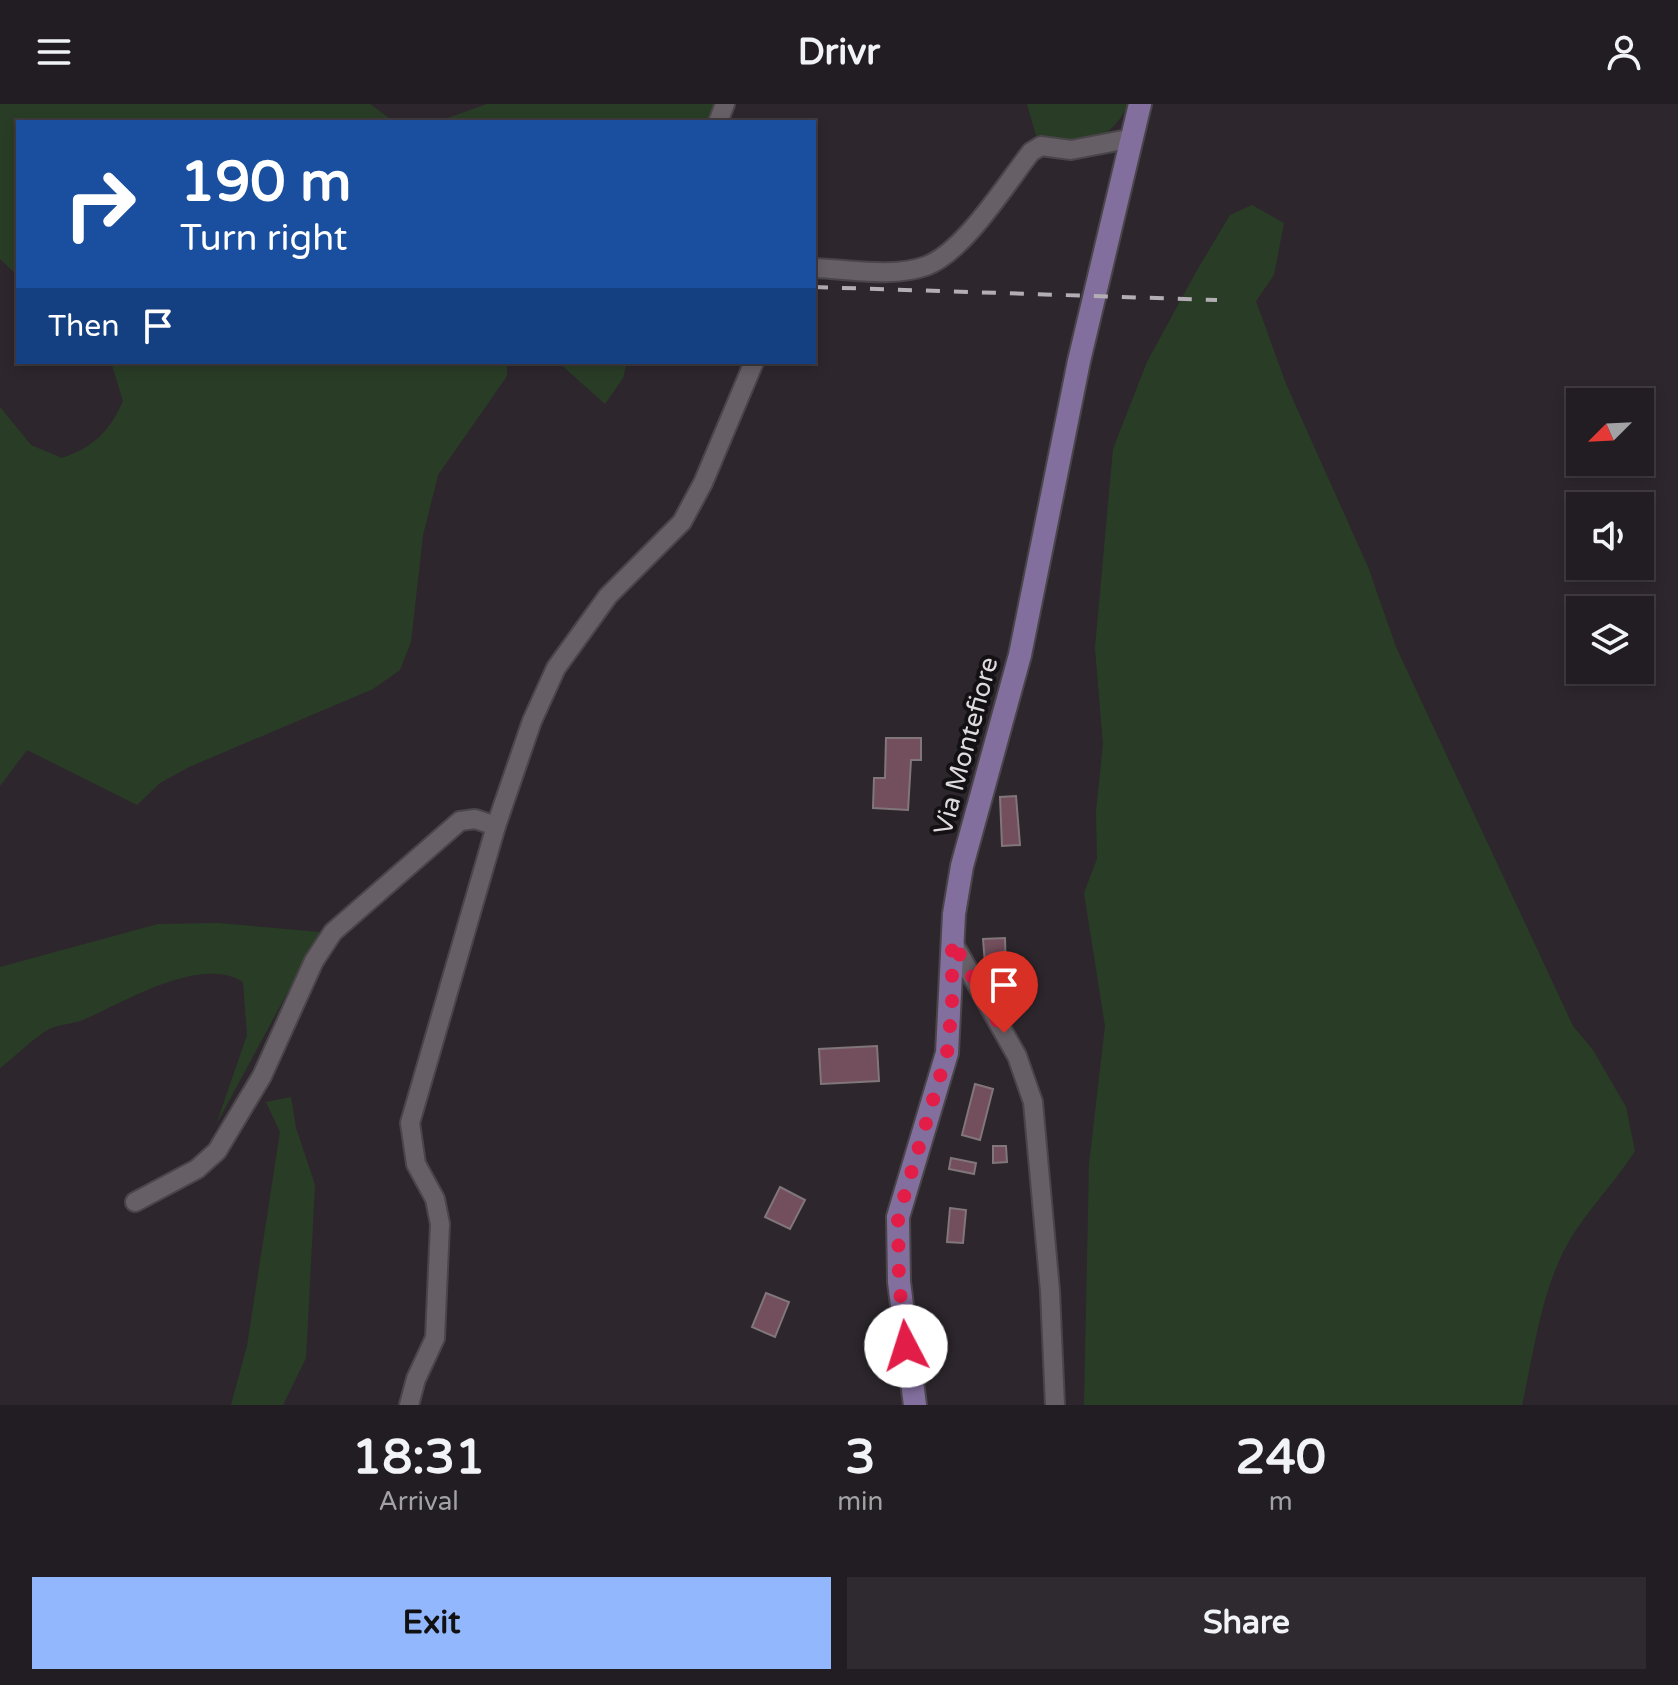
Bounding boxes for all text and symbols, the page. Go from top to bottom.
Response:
icon: menu [32,30,76,74]
icon: person [1602,30,1646,74]
text: Drivr [798,31,880,74]
text: 190 m [180,149,351,216]
icon: right [48,152,152,256]
text: Turn right [180,217,347,260]
icon: arrive [136,304,180,348]
text: Then [48,308,120,345]
north arrow [1566,388,1654,476]
map controls [1566,388,1654,684]
button: sound [1566,492,1654,580]
button: layers [1566,596,1654,684]
street label: Via Montefiore [927,654,1005,838]
pin [970,951,1038,1033]
icon: arrive [982,963,1026,1007]
position arrow [864,1304,948,1388]
text: 18:31 [352,1429,485,1487]
text: 3 [845,1429,875,1487]
text: 240 [1235,1429,1326,1487]
text: Arrival [378,1486,459,1517]
text: min [837,1486,883,1517]
text: m [1269,1486,1293,1517]
button: Exit [32,1577,831,1669]
button: Share [847,1577,1646,1669]

